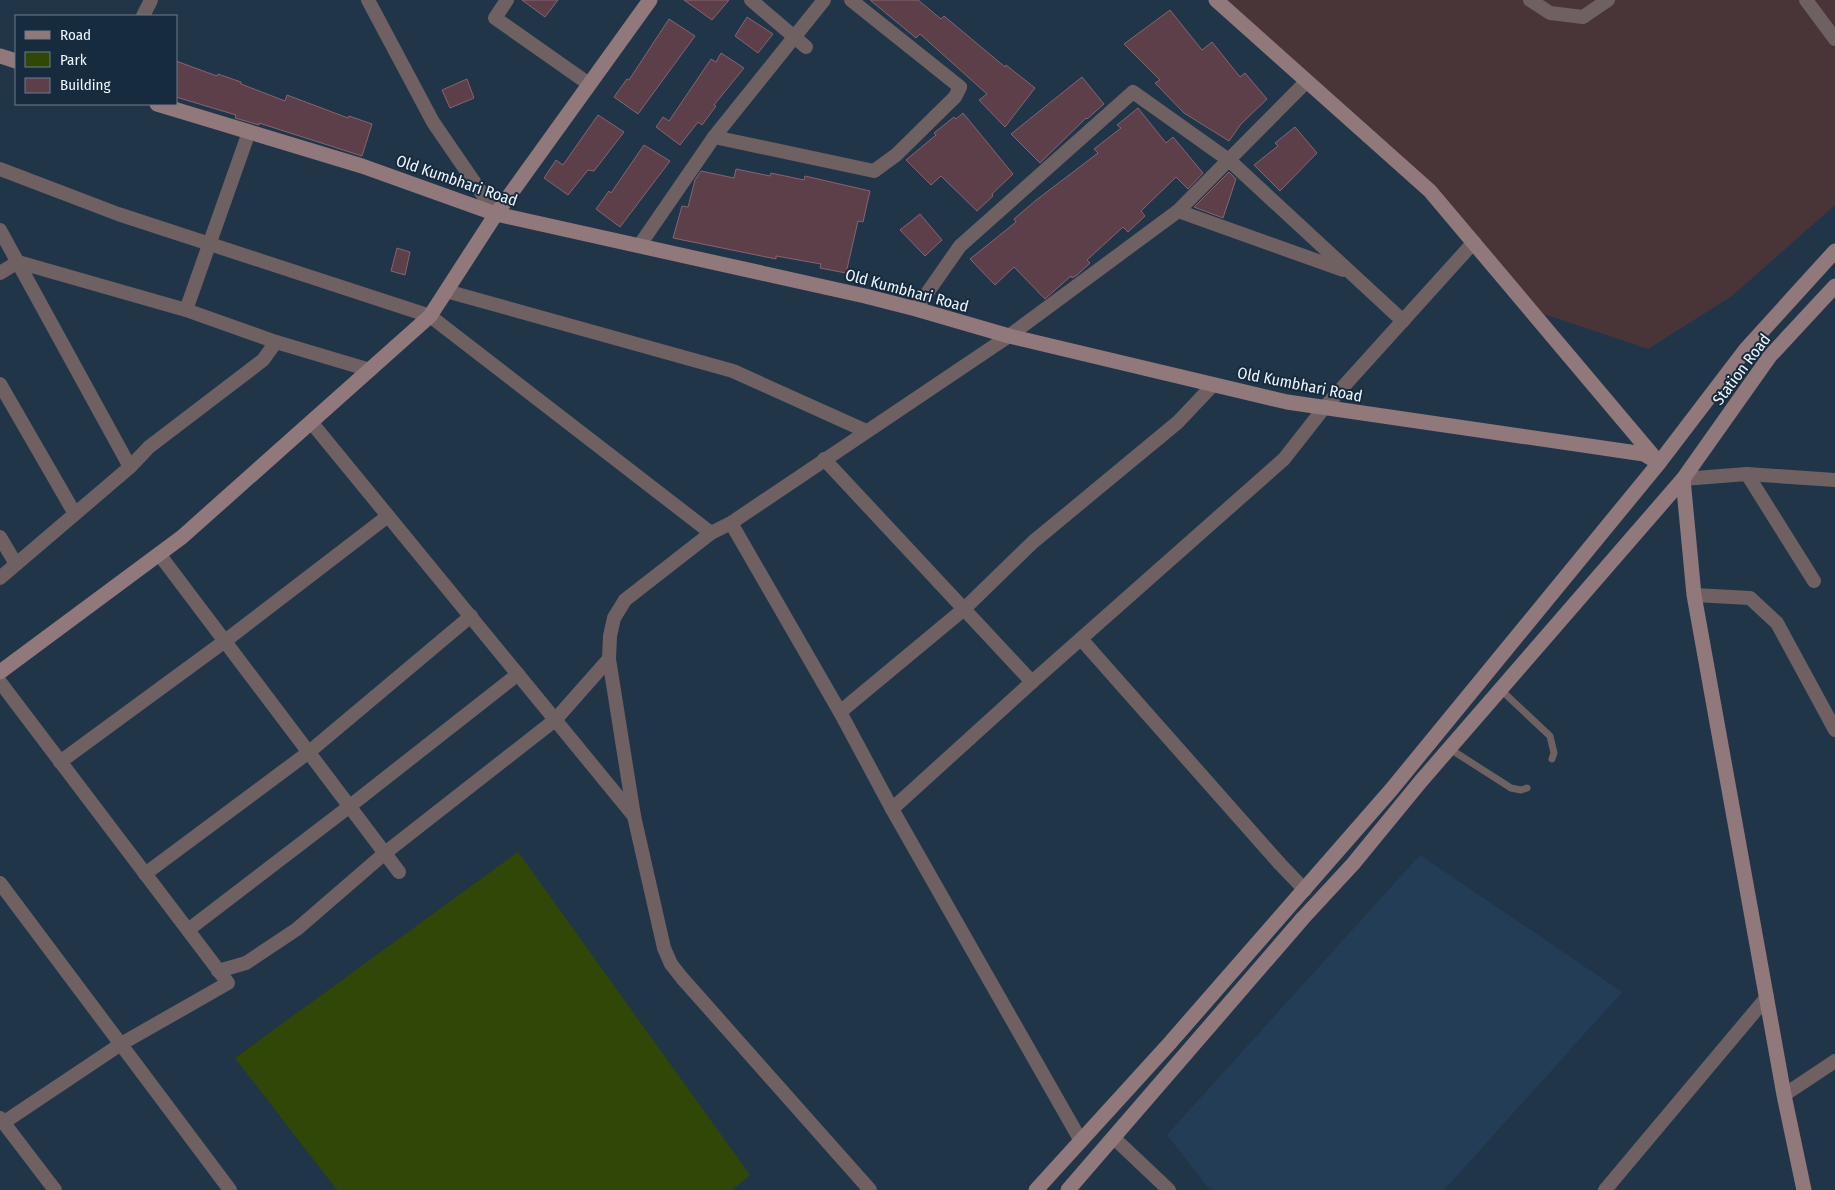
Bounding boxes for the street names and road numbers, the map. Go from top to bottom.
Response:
street label: Old Kumbhari Road [394,151,520,210]
street label: Old Kumbhari Road [843,265,971,316]
street label: Station Road [1709,330,1774,409]
street label: Old Kumbhari Road [1236,363,1364,406]

